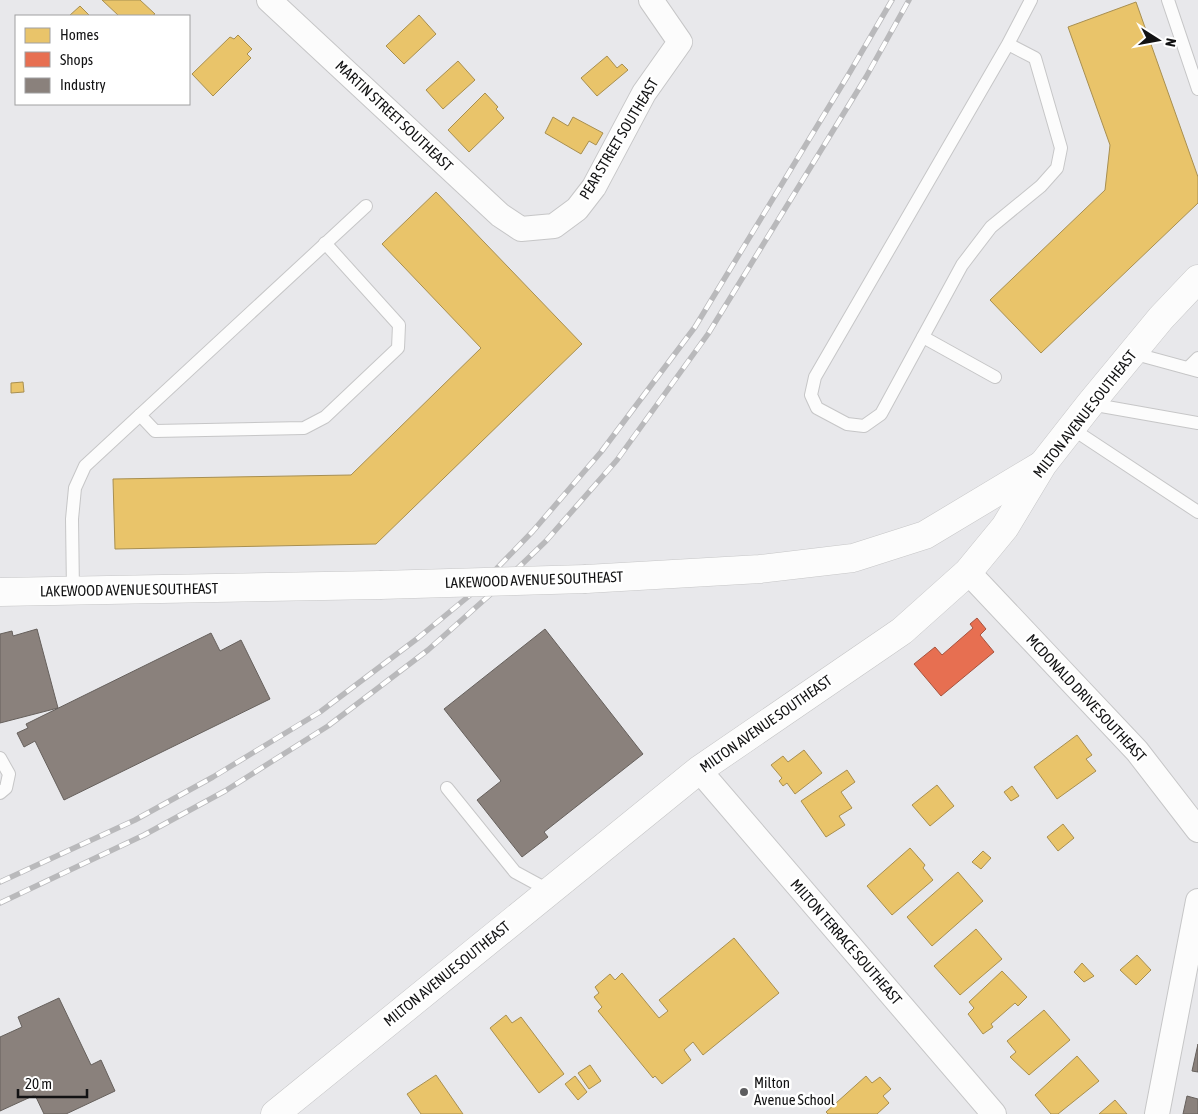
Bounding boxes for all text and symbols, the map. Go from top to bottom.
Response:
legend [15,15,190,105]
north arrow [1133,15,1183,65]
text: Homes [60,26,99,43]
text: N [1162,37,1179,48]
text: Shops [60,51,93,68]
street label: MARTIN STREET SOUTHEAST [332,57,457,175]
street label: PEAR STREET SOUTHEAST [576,75,662,202]
text: Industry [60,76,106,93]
street label: MILTON AVENUE SOUTHEAST [1030,346,1140,481]
street label: LAKEWOOD AVENUE SOUTHEAST [445,568,624,591]
street label: LAKEWOOD AVENUE SOUTHEAST [40,579,219,600]
street label: MCDONALD DRIVE SOUTHEAST [1023,631,1150,765]
street label: MILTON AVENUE SOUTHEAST [697,671,835,776]
street label: MILTON TERRACE SOUTHEAST [787,875,906,1008]
street label: MILTON AVENUE SOUTHEAST [380,917,513,1030]
scale bar [18,1066,86,1098]
place label: Milton Avenue School [754,1074,835,1108]
text: 20 m [25,1075,52,1092]
marker: Milton Avenue School [738,1086,750,1098]

